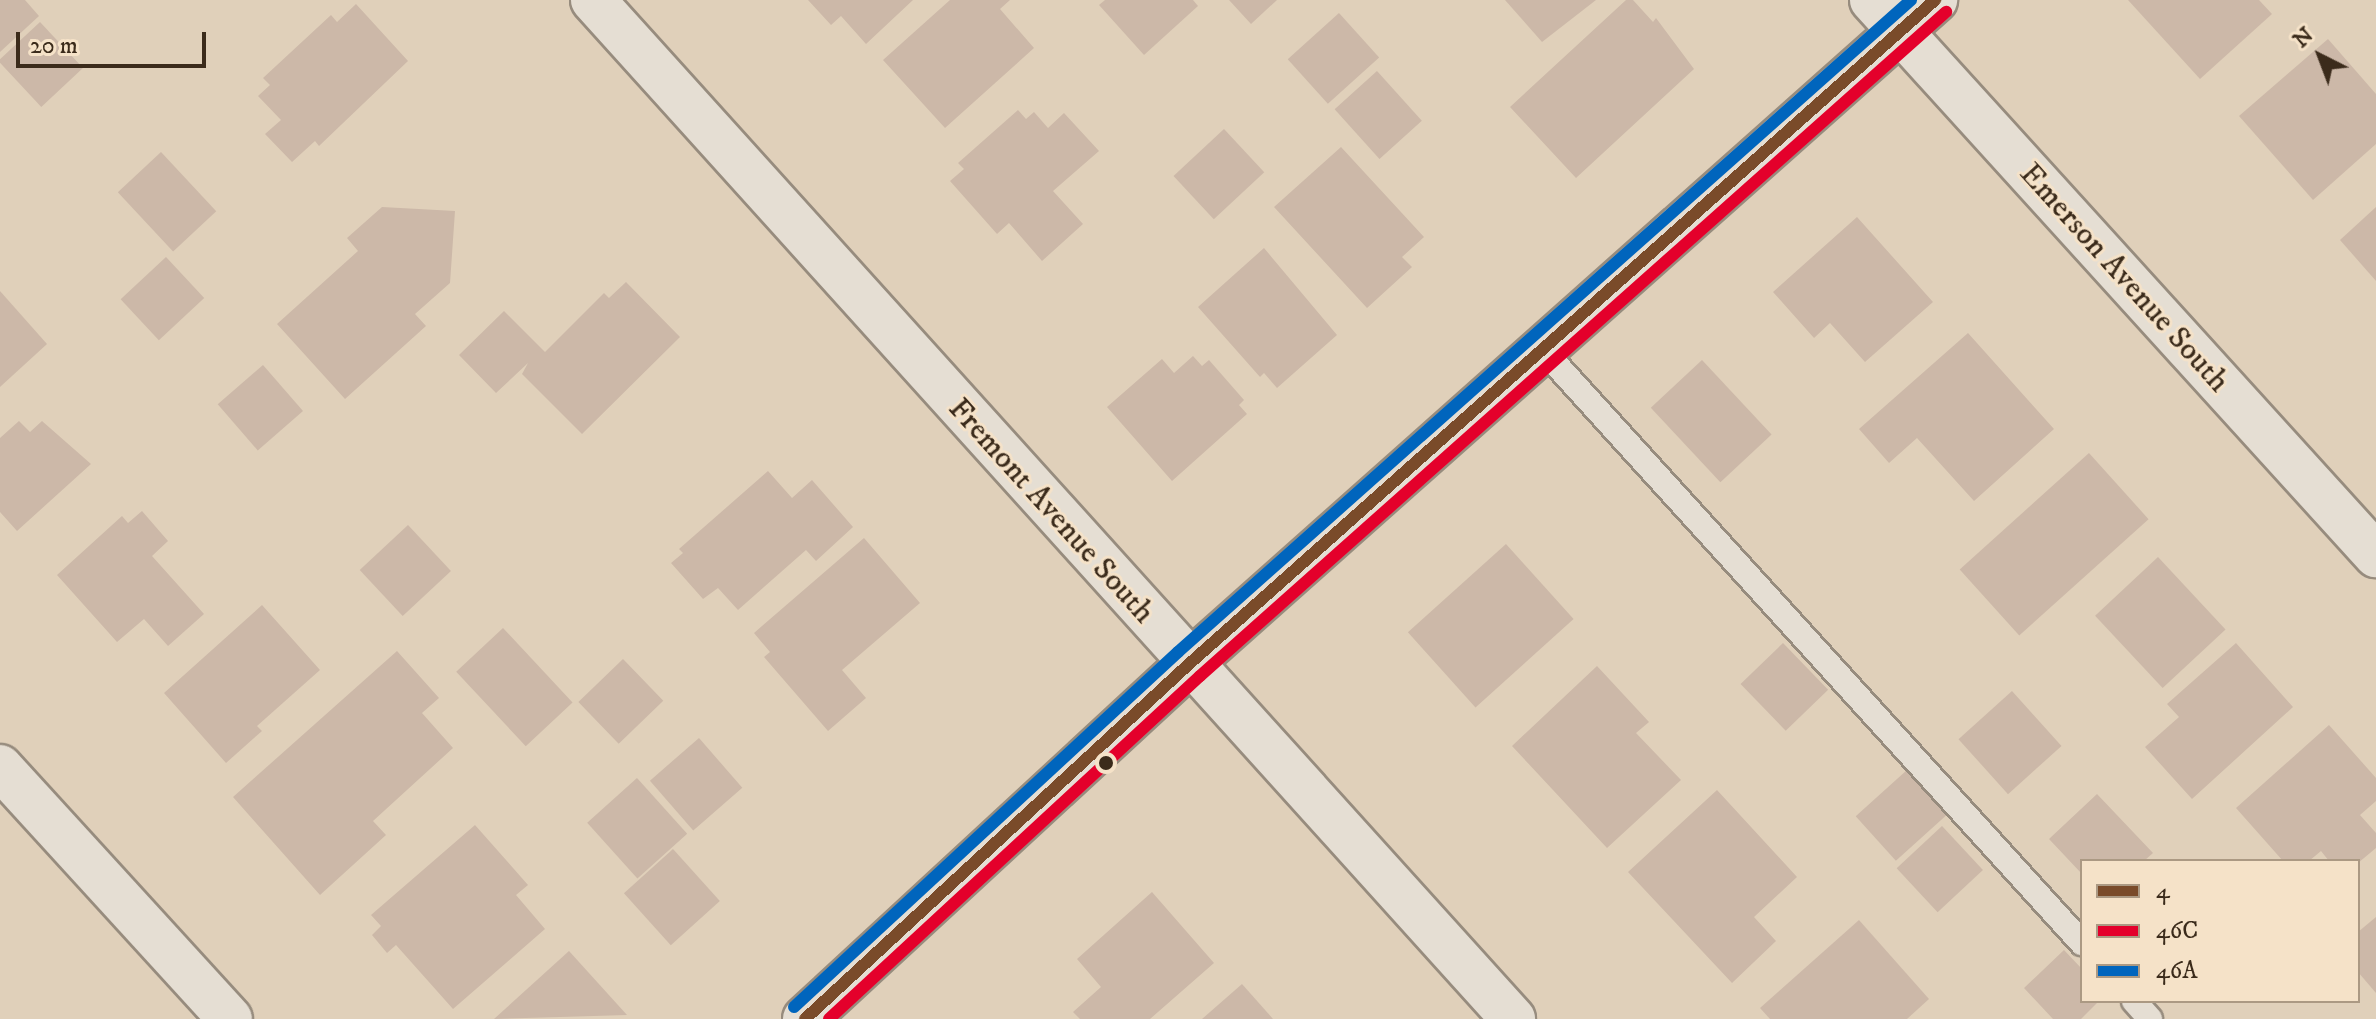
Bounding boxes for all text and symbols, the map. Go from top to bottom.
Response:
scale bar [20,16,210,66]
north arrow [2280,16,2360,96]
text: N [2288,22,2319,54]
text: 20 m [30,31,78,61]
street label: Emerson Avenue South [2011,155,2237,401]
street label: Fremont Avenue South [940,390,1162,632]
unlabelled marker [1098,755,1114,771]
legend [2080,859,2360,1003]
text: 4 [2156,876,2170,906]
text: 46C [2156,916,2198,946]
text: 46A [2156,956,2198,986]

